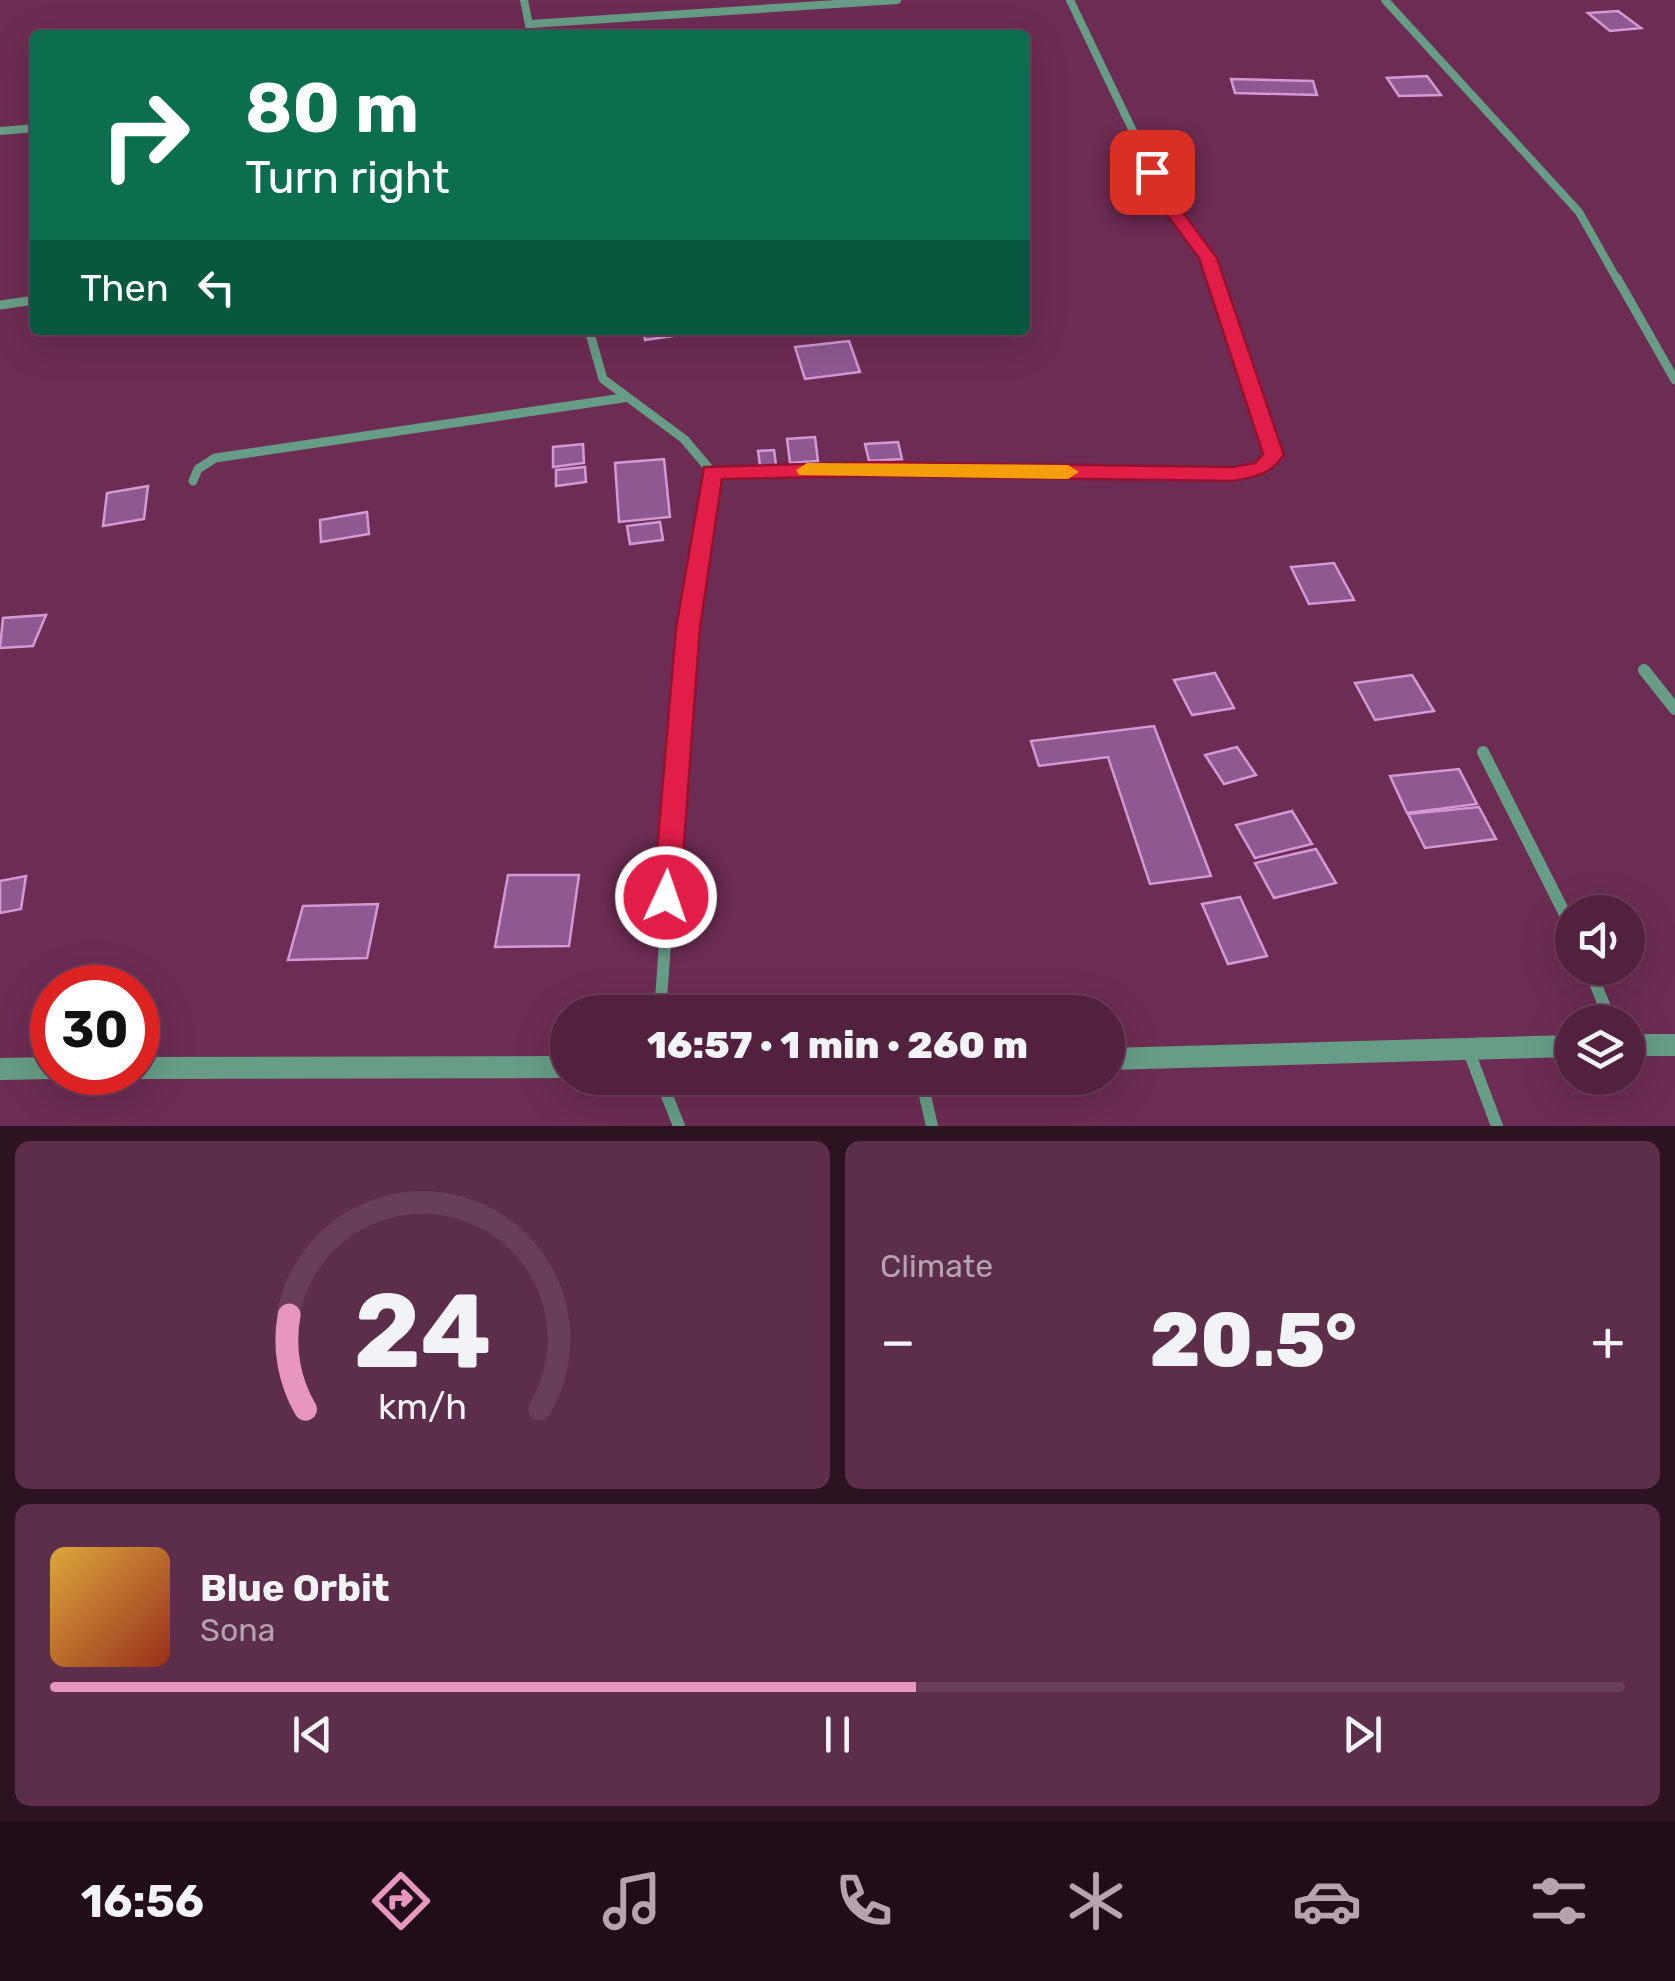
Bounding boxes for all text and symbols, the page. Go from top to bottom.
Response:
text: 80 m [245,67,419,150]
icon: right [80,70,210,200]
pin [1110,130,1195,215]
icon: arrive [1125,145,1180,200]
text: Turn right [245,151,449,204]
icon: left [189,260,244,315]
text: Then [80,265,169,311]
position arrow [614,845,718,949]
map controls [1555,895,1645,1095]
button: sound [1555,895,1645,985]
speed limit sign: 30 [30,965,160,1095]
button: layers [1555,1005,1645,1095]
text: 16:57 · 1 min · 260 m [647,1022,1028,1068]
text: Climate [880,1247,993,1285]
text: 24 [353,1270,492,1393]
text: 20.5° [1150,1296,1357,1385]
text: − [880,1309,916,1374]
text: + [1591,1309,1625,1374]
text: km/h [378,1386,467,1428]
text: Blue Orbit [200,1565,390,1611]
text: Sona [200,1611,275,1649]
icon: previous [285,1707,340,1762]
icon: pause [810,1707,865,1762]
icon: next [1335,1707,1390,1762]
icon: directions [366,1866,436,1936]
icon: music [597,1866,667,1936]
icon: phone [829,1866,899,1936]
icon: climate [1061,1866,1131,1936]
icon: car [1292,1866,1362,1936]
icon: filters [1524,1866,1594,1936]
text: 16:56 [81,1875,204,1928]

